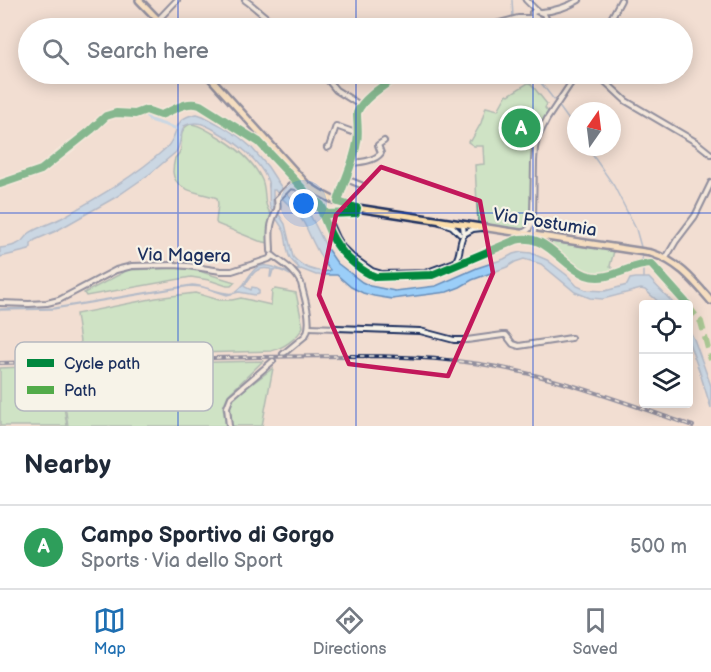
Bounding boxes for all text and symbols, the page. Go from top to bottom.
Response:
search box [18,18,693,84]
icon: search [39,35,72,68]
text: Search here [87,38,209,65]
north arrow [567,102,621,156]
pin: A [502,106,540,150]
your location [289,189,318,218]
street label: Via Postumia [491,204,598,241]
street label: Via Magera [137,244,231,267]
map controls [639,300,693,408]
button: locate [639,300,693,354]
legend [15,342,213,411]
button: layers [639,354,693,408]
text: Cycle path [64,355,140,374]
text: Path [64,382,96,401]
text: Nearby [24,450,111,481]
text: Campo Sportivo di Gorgo [81,522,334,549]
text: A [37,535,50,559]
text: 500 m [630,535,687,559]
text: Sports · Via dello Sport [81,549,283,573]
tab: Map [93,604,126,659]
tab: Directions [313,604,386,659]
tab: Saved [573,604,618,659]

